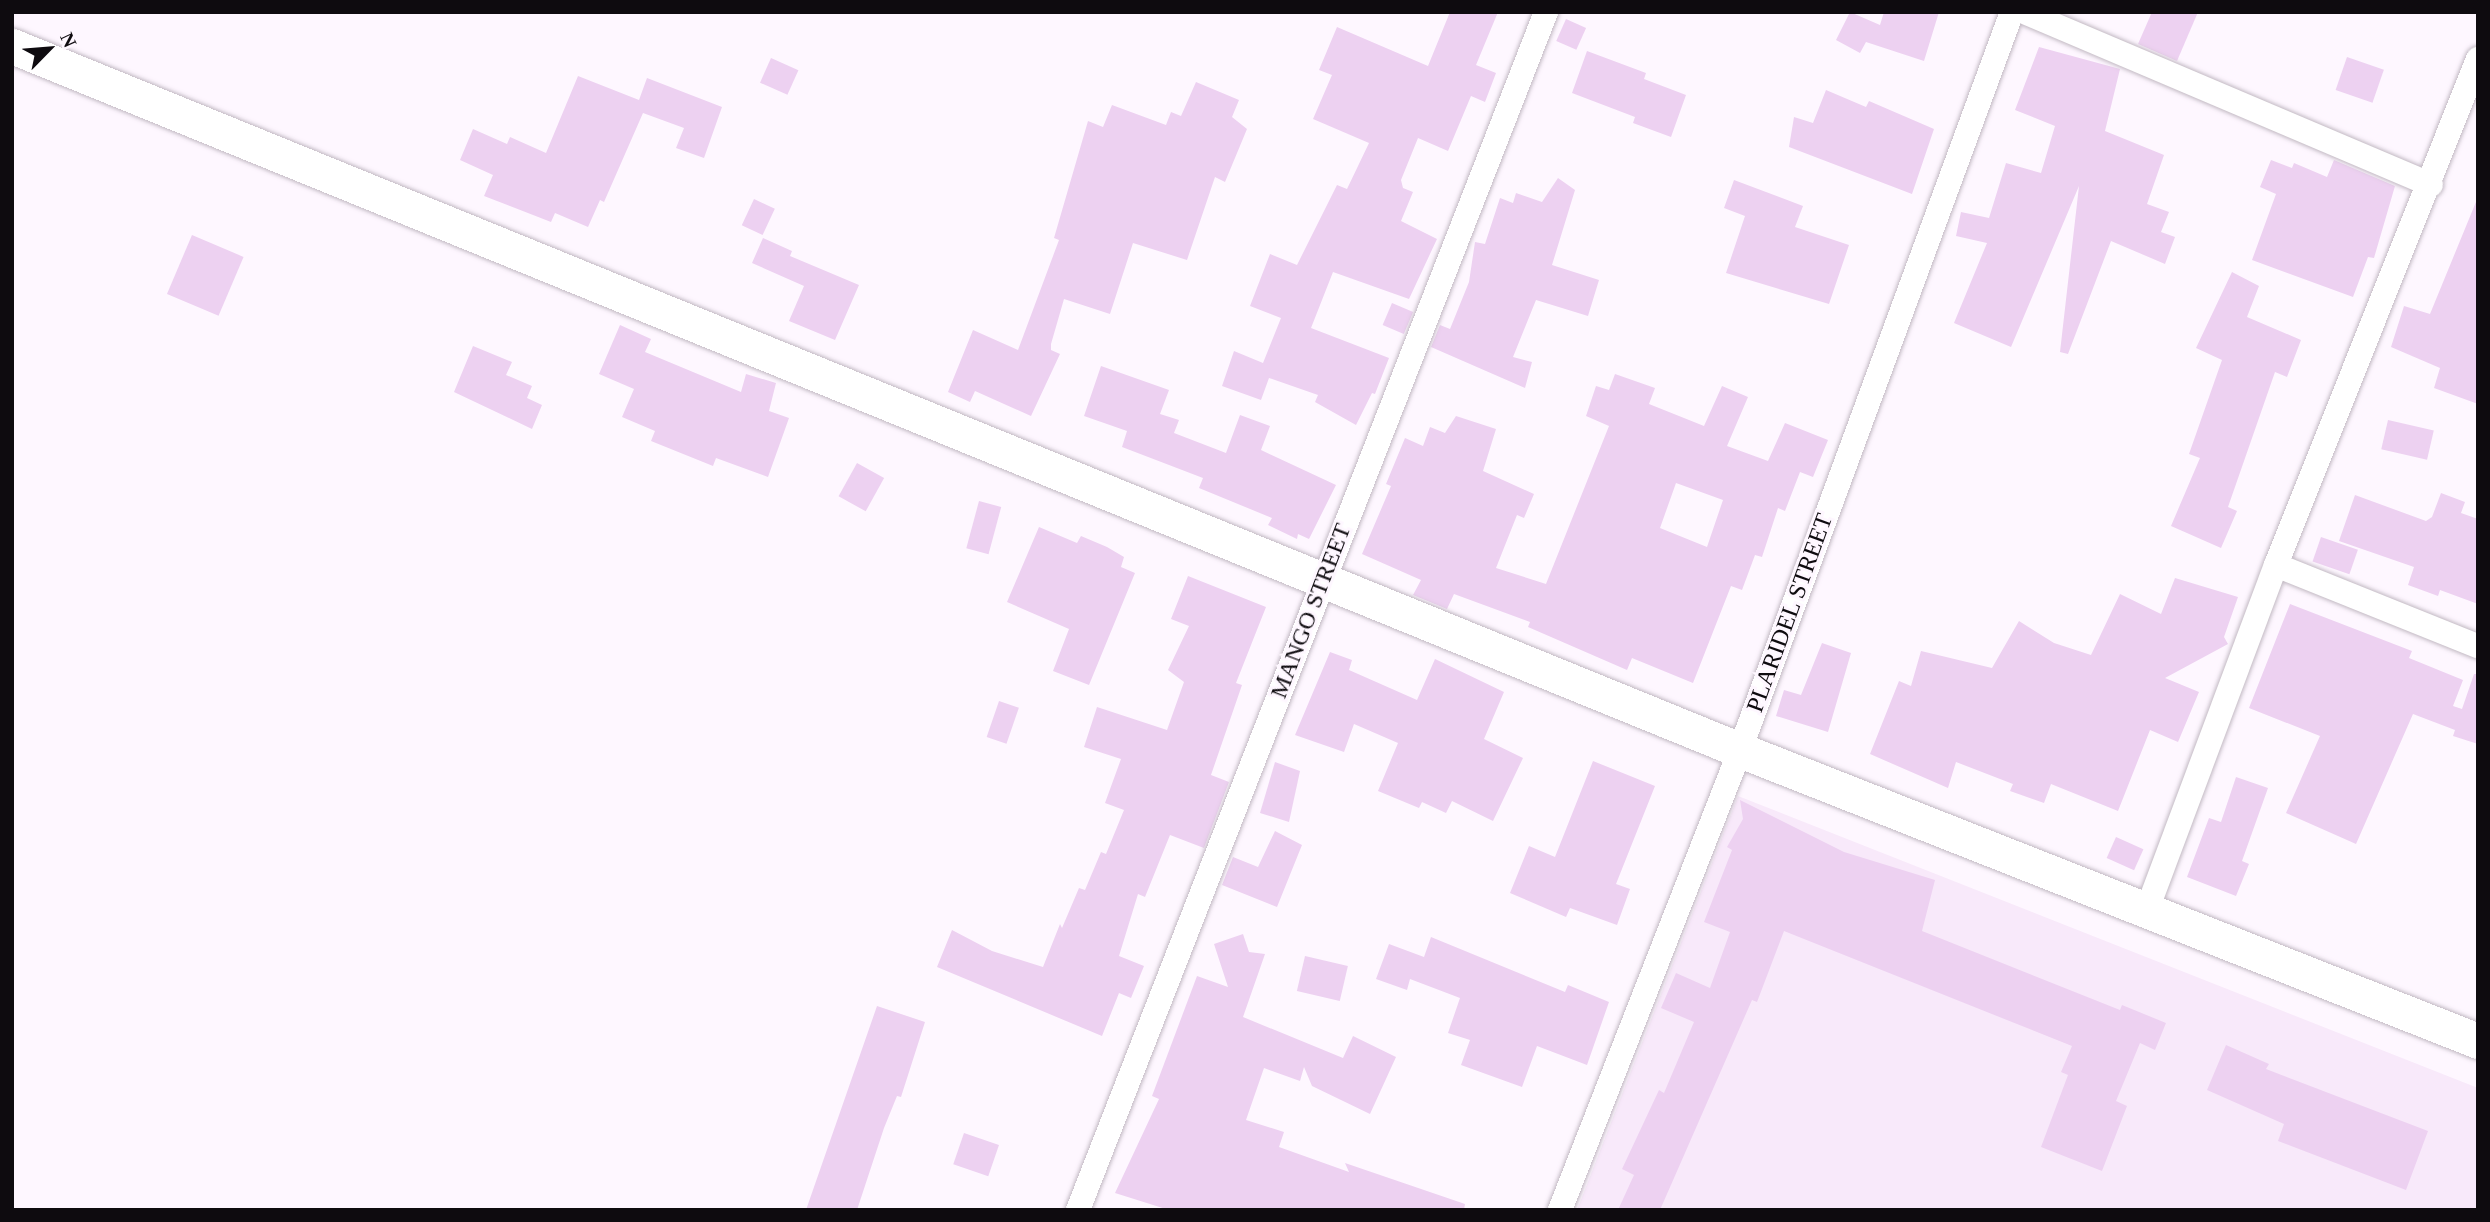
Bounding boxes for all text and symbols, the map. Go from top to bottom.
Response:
north arrow [14,14,84,84]
text: N [56,29,81,51]
street label: PLARIDEL STREET [1741,509,1839,717]
street label: MANGO STREET [1264,520,1358,702]

